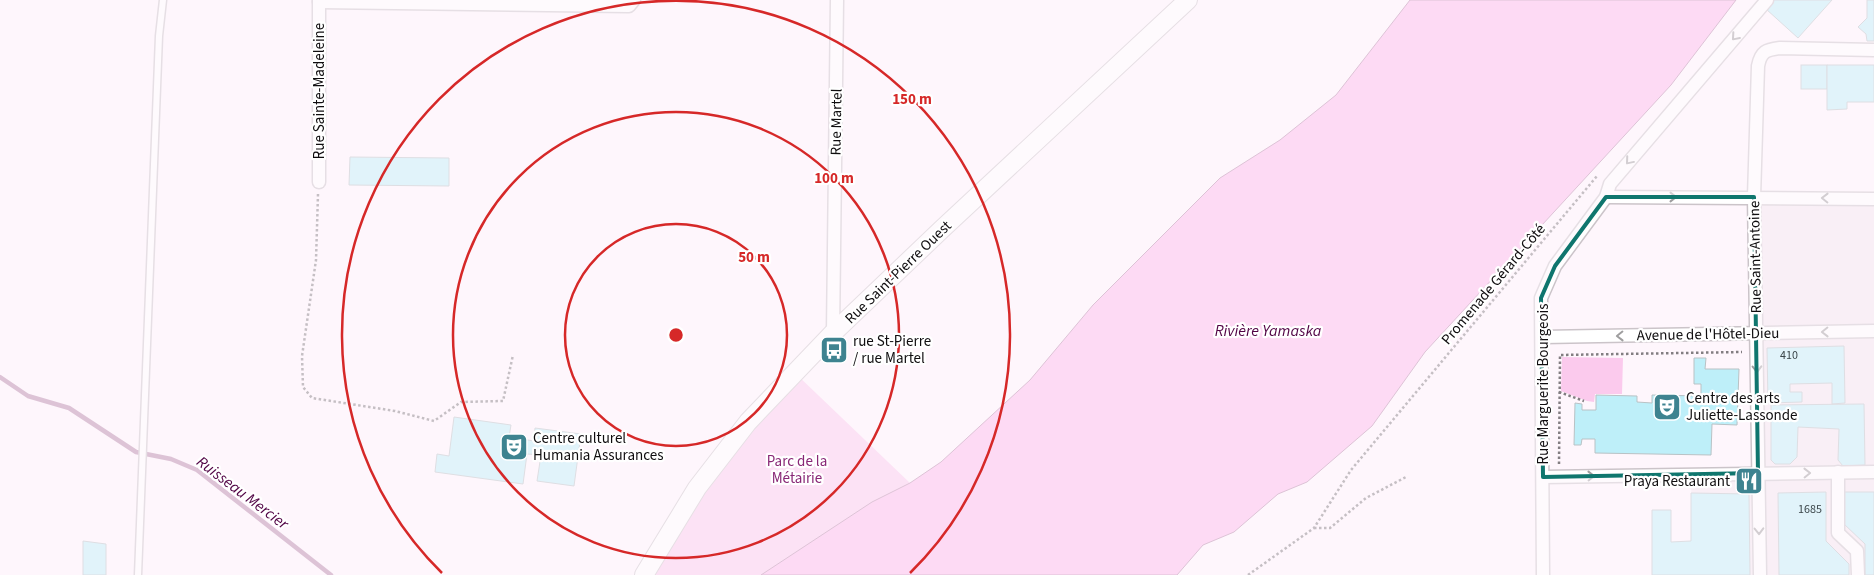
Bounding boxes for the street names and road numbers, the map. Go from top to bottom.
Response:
street label: Rue Sainte-Madeleine [309,23,330,159]
street label: Rue Martel [825,88,848,156]
street label: Rue Saint-Antoine [1744,201,1767,313]
street label: Rue Saint-Pierre Ouest [840,216,956,329]
street label: Promenade Gérard-Côté [1436,219,1550,349]
street label: Rue Marguerite Bourgeois [1533,303,1554,465]
street label: Avenue de l'Hôtel-Dieu [1637,323,1779,346]

